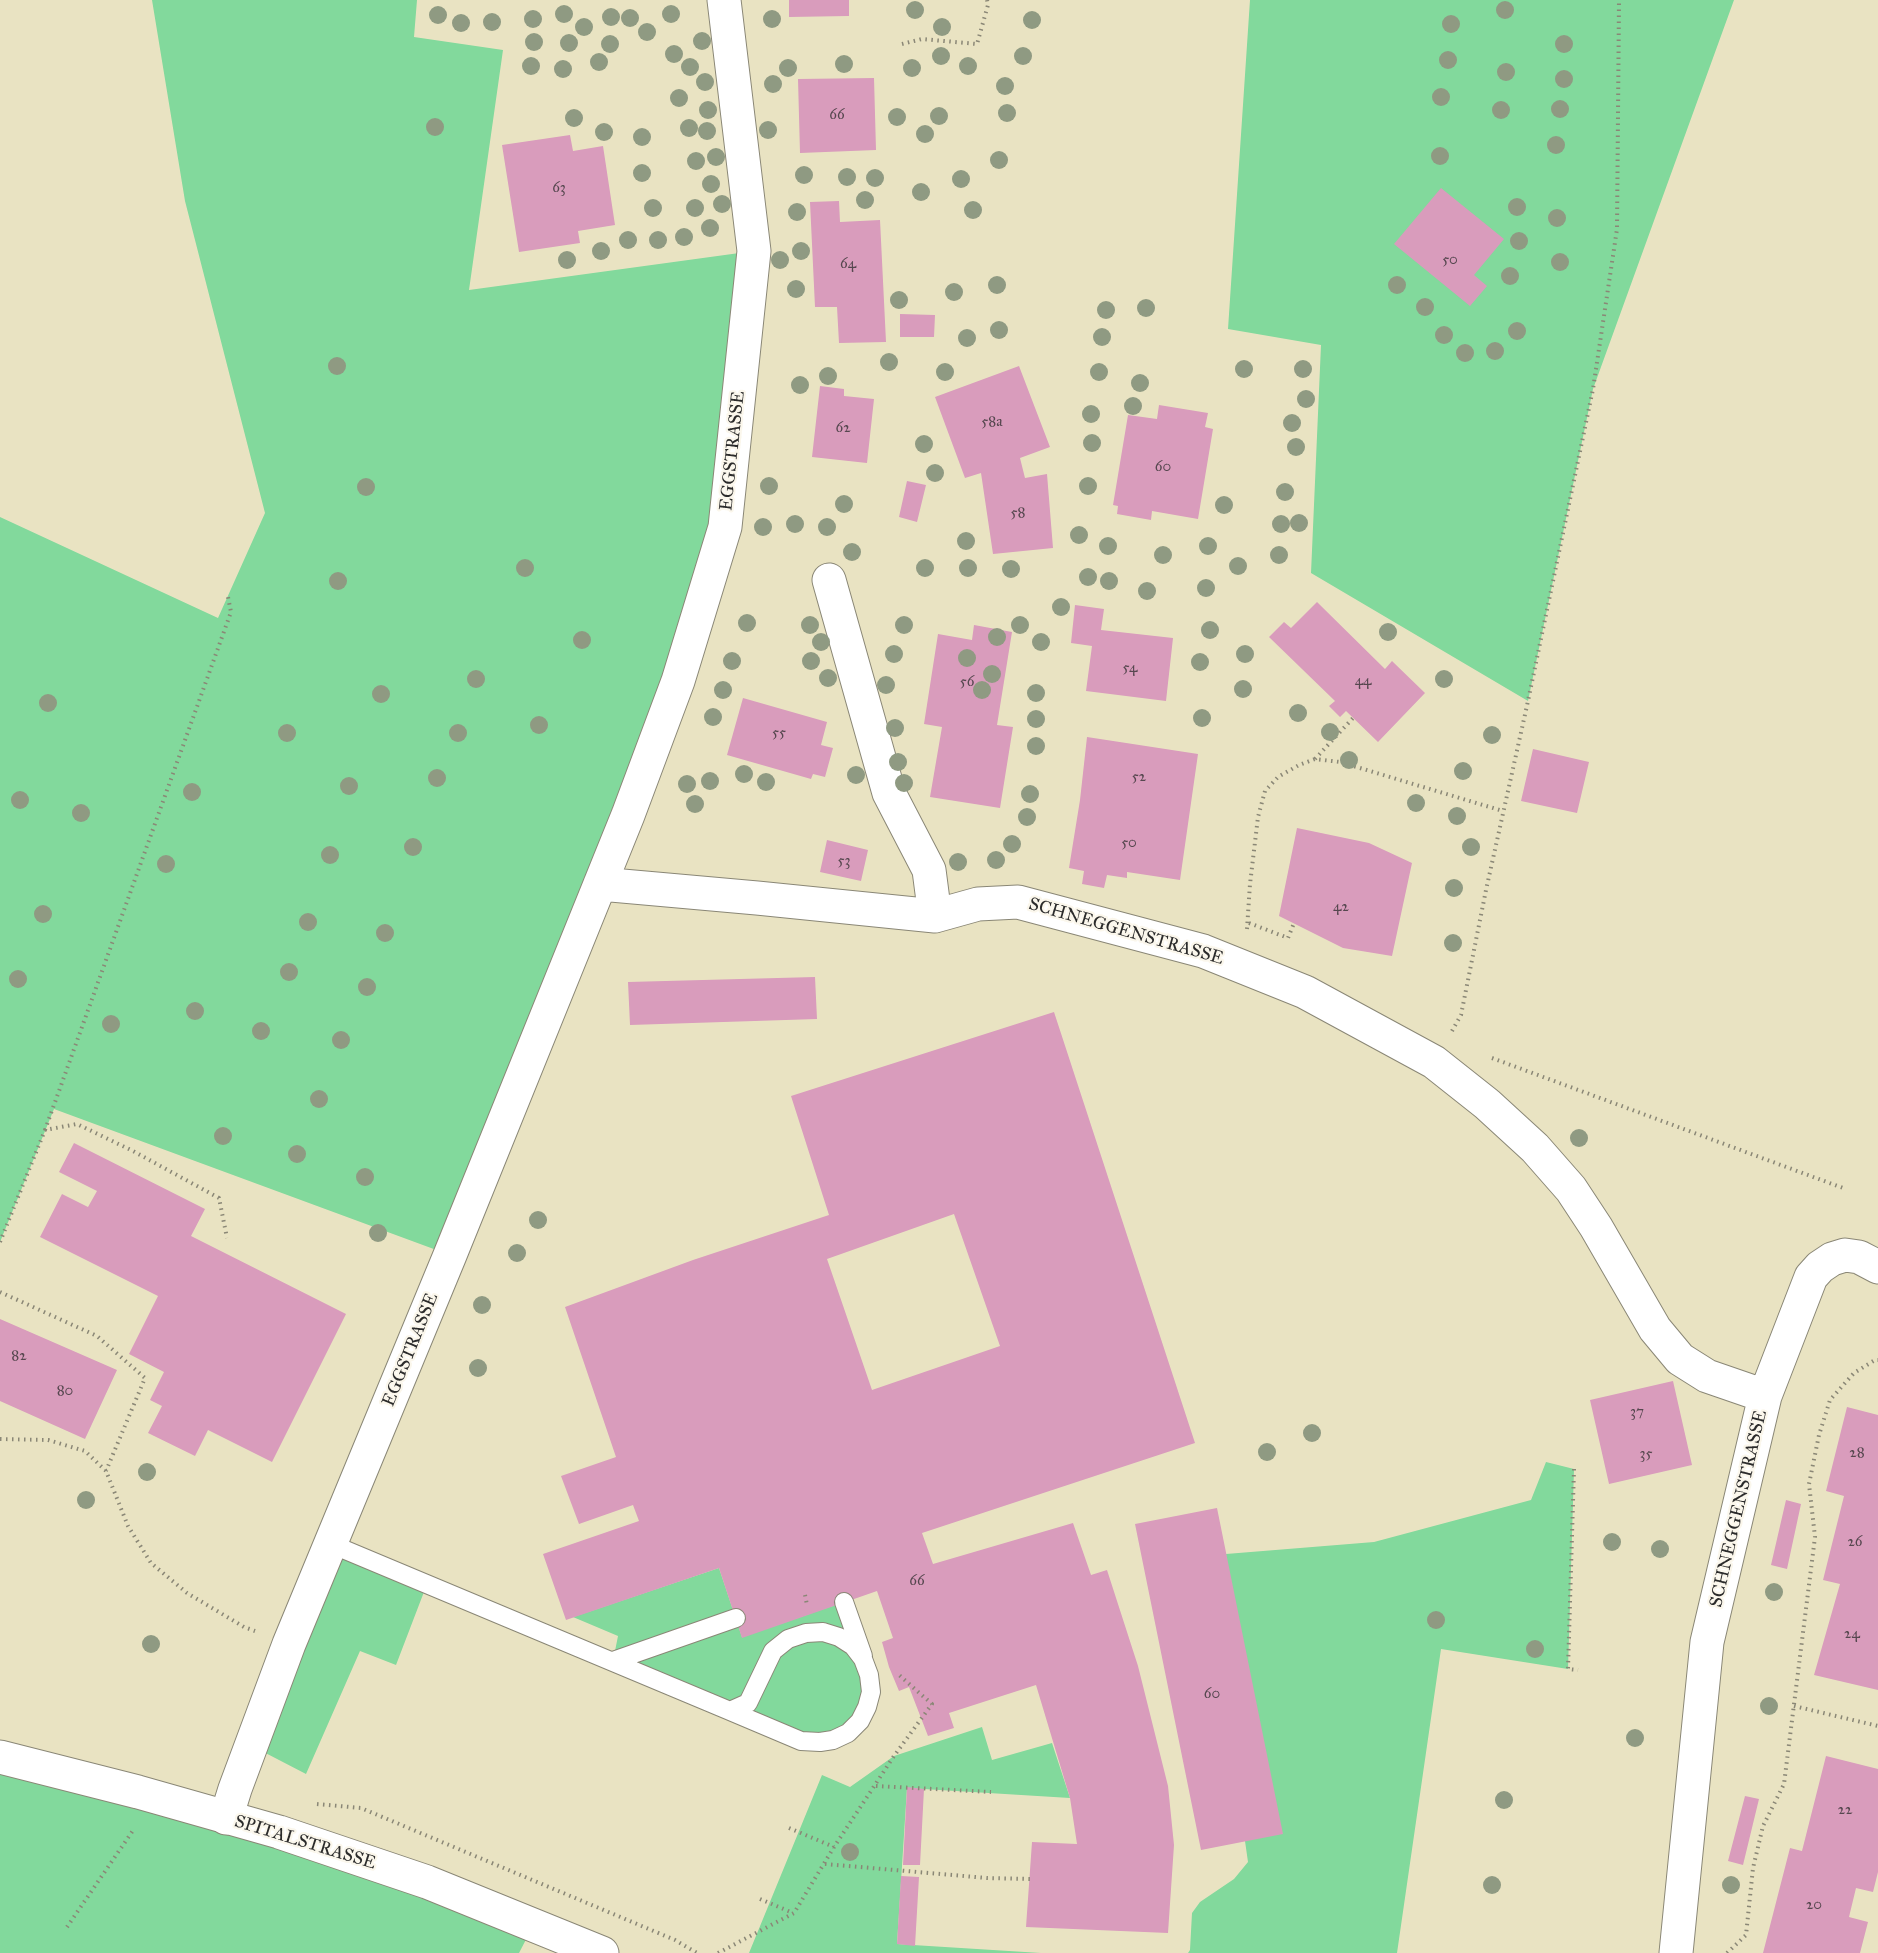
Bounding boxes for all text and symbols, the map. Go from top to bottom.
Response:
house number: 66 [829,106,845,124]
house number: 63 [552,179,566,197]
house number: 50 [1442,251,1458,269]
house number: 64 [840,255,856,273]
street label: EGGSTRASSE [716,390,750,512]
house number: 58a [981,413,1003,431]
house number: 62 [835,419,851,437]
house number: 60 [1155,458,1171,476]
house number: 58 [1011,504,1025,522]
house number: 54 [1123,659,1137,677]
house number: 44 [1355,672,1371,690]
house number: 56 [960,673,974,691]
house number: 55 [772,724,786,742]
house number: 52 [1132,768,1146,786]
house number: 50 [1121,834,1137,852]
house number: 53 [838,852,850,870]
street label: SCHNEGGENSTRASSE [1026,894,1226,970]
house number: 42 [1333,898,1349,916]
street label: EGGSTRASSE [378,1290,444,1410]
house number: 82 [11,1347,27,1365]
house number: 80 [57,1382,73,1400]
house number: 37 [1630,1403,1644,1421]
street label: SCHNEGGENSTRASSE [1706,1408,1772,1610]
house number: 28 [1849,1444,1865,1462]
house number: 35 [1640,1445,1652,1463]
house number: 26 [1847,1533,1863,1551]
house number: 66 [909,1572,925,1590]
house number: 24 [1844,1625,1860,1643]
house number: 60 [1204,1685,1220,1703]
house number: 22 [1838,1801,1852,1819]
street label: SPITALSTRASSE [232,1811,378,1875]
house number: 20 [1806,1896,1822,1914]

